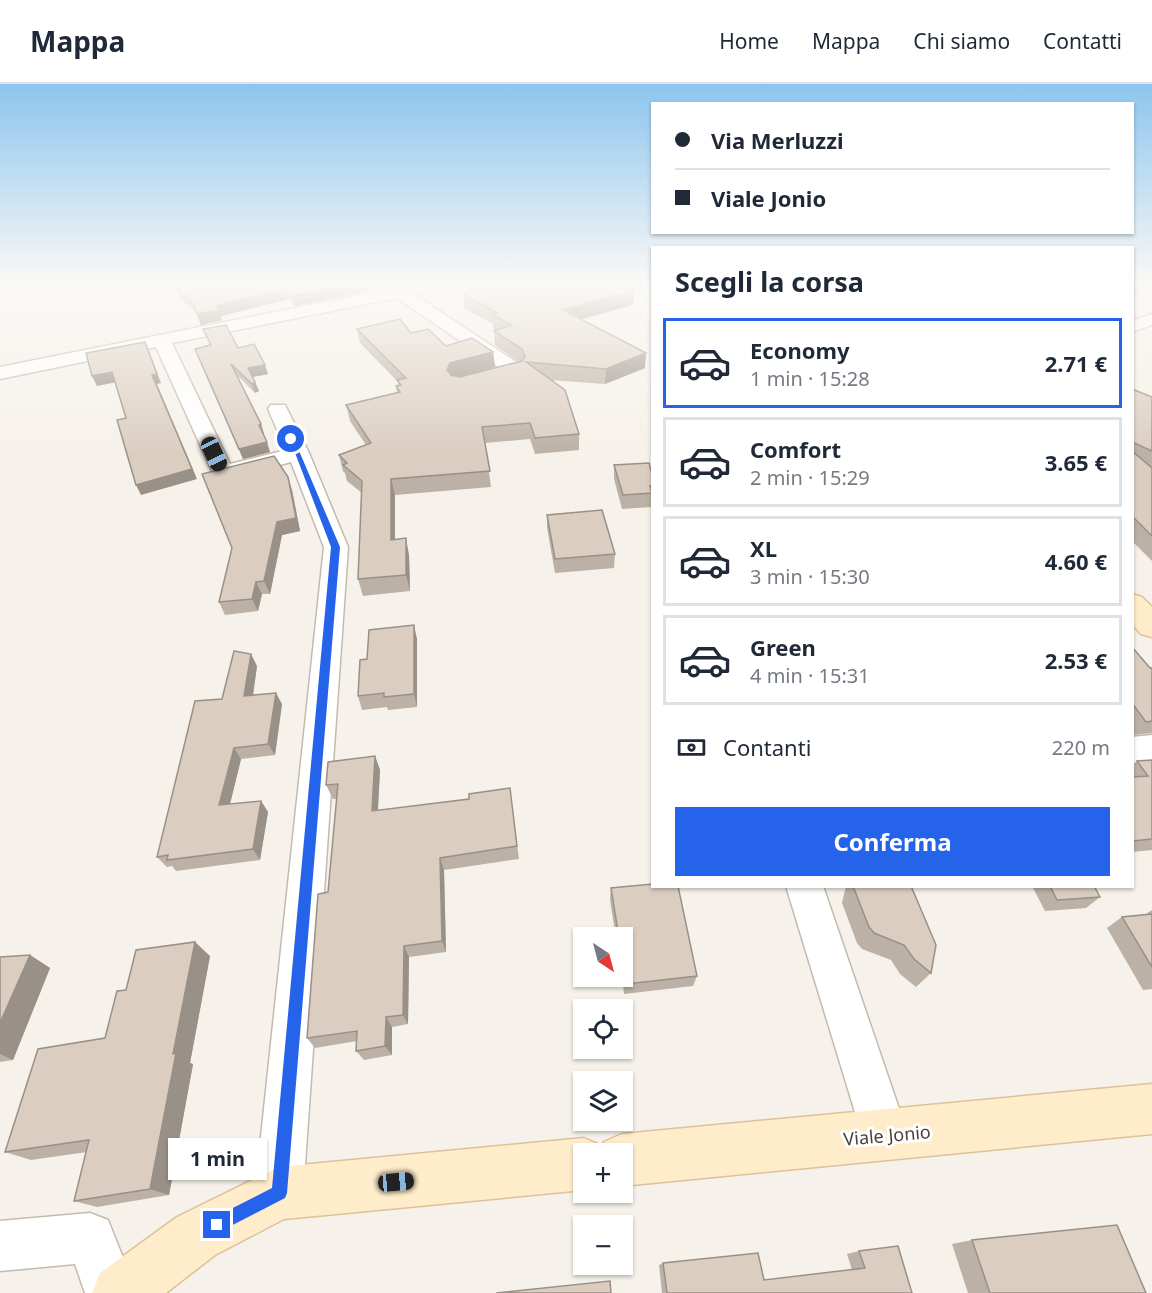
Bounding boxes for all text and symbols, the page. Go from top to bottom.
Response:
text: Mappa [30,22,125,60]
text: Home [719,27,779,55]
text: Mappa [812,27,880,55]
text: Chi siamo [913,27,1010,55]
text: Contatti [1043,27,1122,55]
text: Via Merluzzi [711,125,844,155]
text: Viale Jonio [711,183,826,213]
text: Scegli la corsa [675,263,864,300]
text: Economy [750,335,849,365]
icon: car [678,336,732,390]
text: 2.71 € [1045,348,1107,378]
text: 1 min · 15:28 [750,365,870,392]
route start [277,425,304,452]
car [198,434,230,474]
text: Comfort [750,434,841,464]
icon: car [678,435,732,489]
text: 3.65 € [1045,447,1107,477]
text: 2 min · 15:29 [750,464,870,491]
text: XL [750,533,777,563]
icon: car [678,534,732,588]
text: 4.60 € [1045,546,1107,576]
text: 3 min · 15:30 [750,563,870,590]
text: Green [750,632,816,662]
icon: car [678,633,732,687]
text: 2.53 € [1045,645,1107,675]
text: 4 min · 15:31 [750,662,870,689]
icon: cash [675,731,708,764]
text: Contanti [723,732,811,762]
text: 220 m [1052,734,1110,761]
button: Conferma [675,807,1110,876]
north arrow [573,927,633,987]
map controls [573,927,633,1275]
button: locate [573,999,633,1059]
button: layers [573,1071,633,1131]
street label: Viale Jonio [842,1119,932,1151]
callout: 1 min [168,1138,266,1180]
button: + [573,1143,633,1203]
text: 1 min [190,1145,245,1172]
car [377,1171,415,1193]
route end [203,1211,230,1238]
button: − [573,1215,633,1275]

